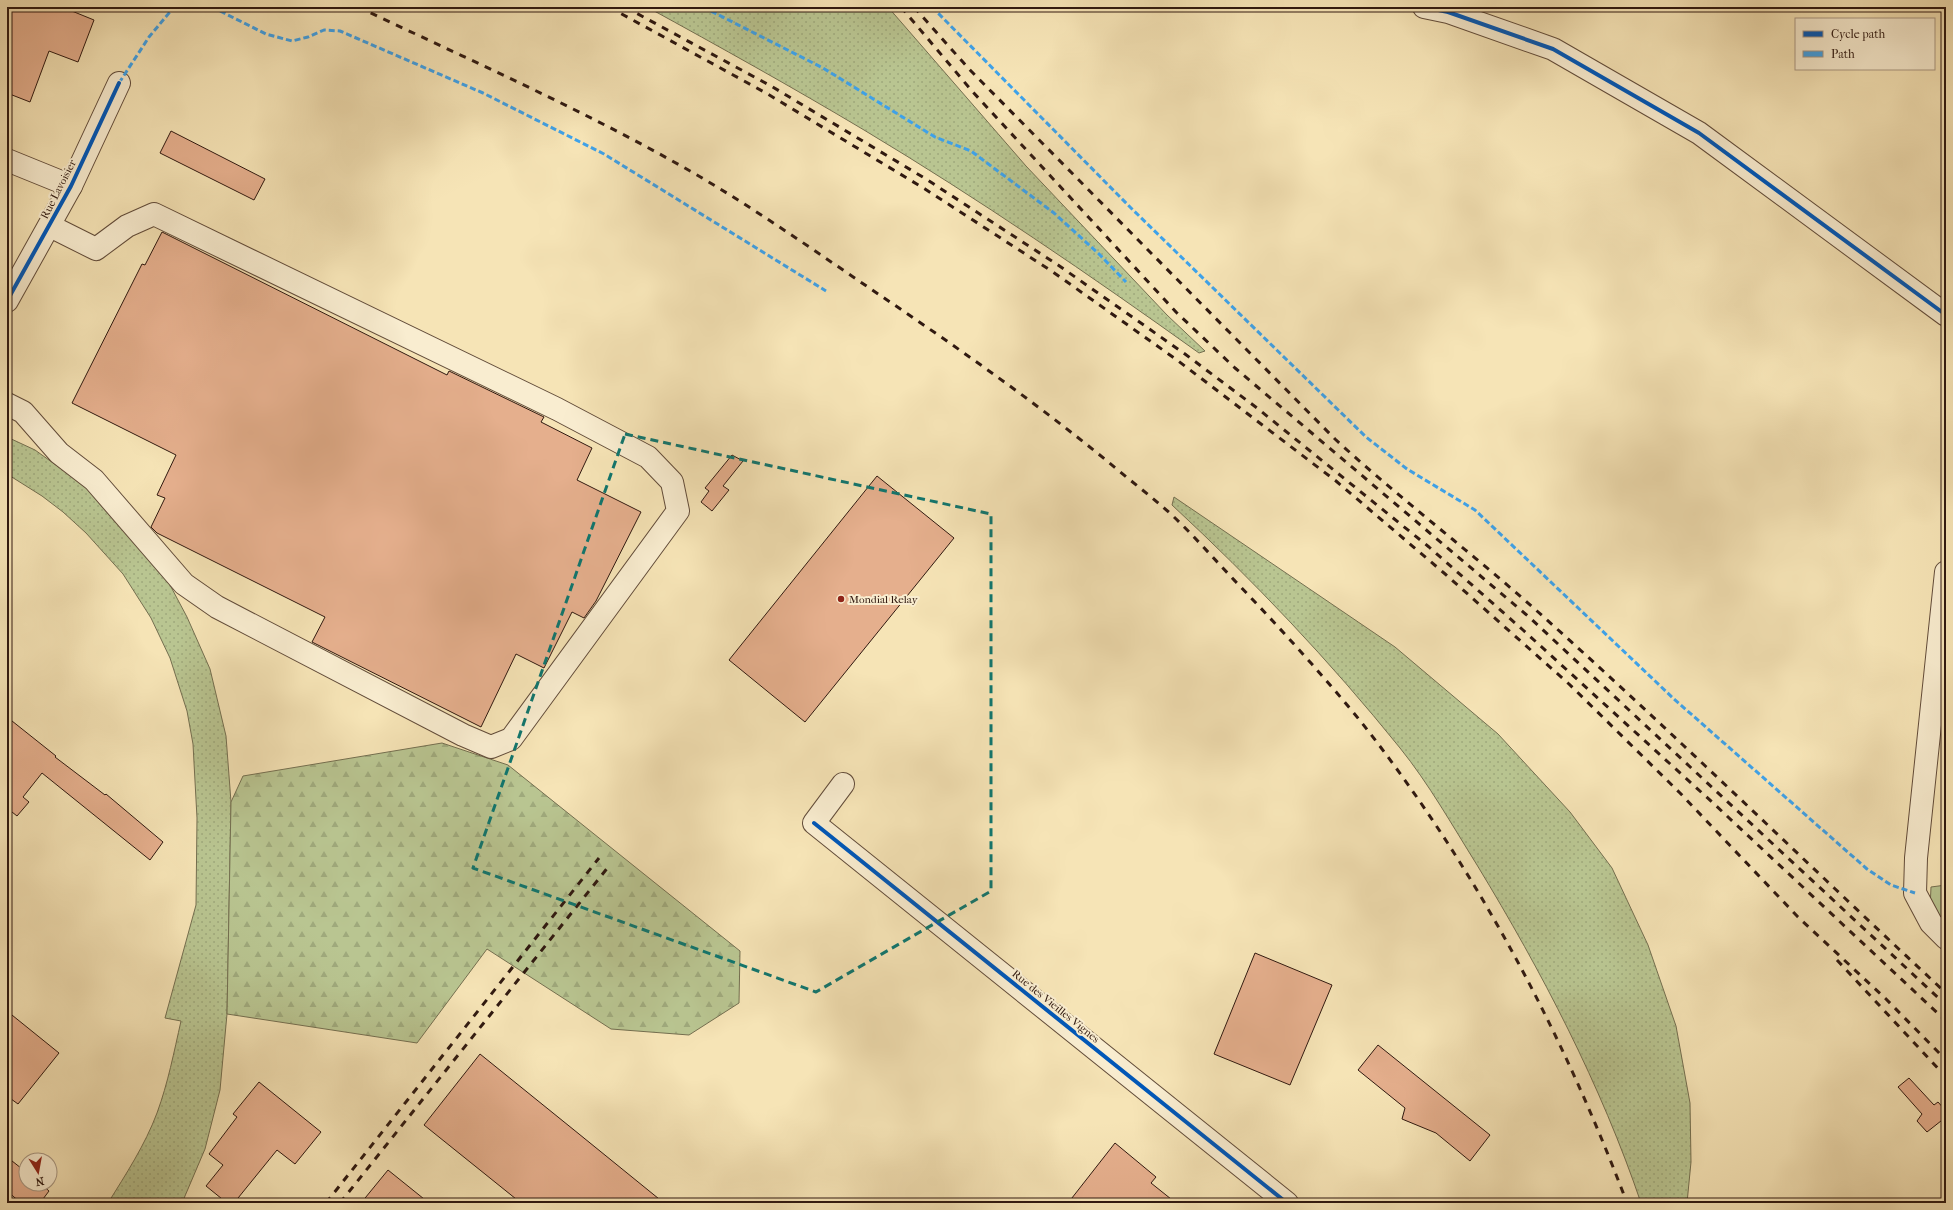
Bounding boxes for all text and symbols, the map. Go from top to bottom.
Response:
legend [1795,18,1935,70]
text: Cycle path [1831,27,1886,41]
text: Path [1831,47,1855,61]
street label: Rue Lavoisier [38,157,79,221]
place label: Mondial Relay [849,593,919,606]
marker: Mondial Relay [836,594,846,604]
street label: Rue des Vieilles Vignes [1009,967,1102,1046]
north arrow [18,1152,58,1192]
text: N [34,1174,45,1189]

